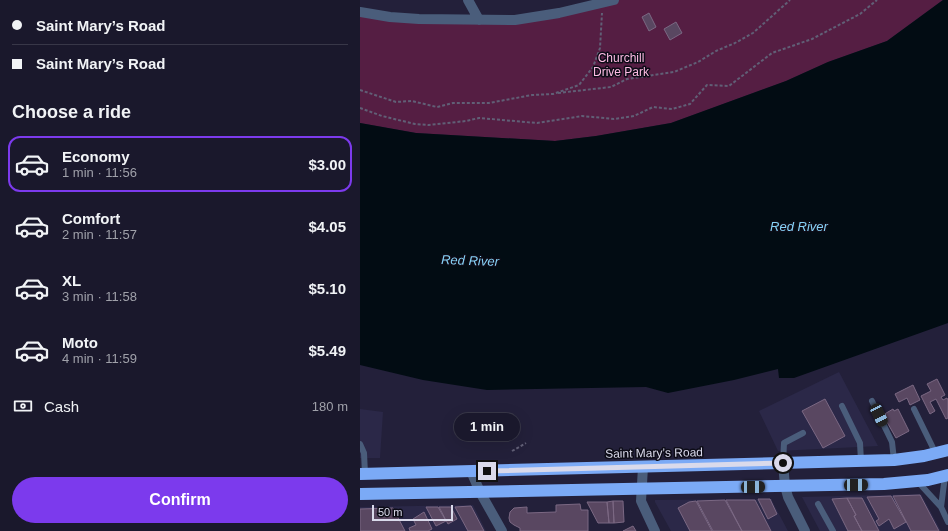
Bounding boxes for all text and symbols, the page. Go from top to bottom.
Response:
text: Saint Mary’s Road [36,17,165,34]
park label: Churchill Drive Park [593,51,650,79]
text: Saint Mary’s Road [36,55,165,72]
text: Choose a ride [12,102,131,122]
icon: car [14,146,50,182]
text: Economy [62,148,130,165]
text: $3.00 [308,156,346,173]
text: 1 min · 11:56 [62,165,137,180]
icon: car [14,208,50,244]
text: Comfort [62,210,120,227]
text: $4.05 [308,218,346,235]
water label: Red River [770,219,829,234]
text: 2 min · 11:57 [62,227,137,242]
water label: Red River [441,252,500,269]
icon: car [14,270,50,306]
text: XL [62,272,81,289]
text: $5.10 [308,280,346,297]
text: 3 min · 11:58 [62,289,137,304]
icon: car [14,332,50,368]
text: Moto [62,334,98,351]
text: $5.49 [308,342,346,359]
text: 4 min · 11:59 [62,351,137,366]
icon: cash [12,395,34,417]
text: Cash [44,398,79,415]
text: 180 m [312,399,348,414]
car [868,402,890,428]
callout: 1 min [454,413,520,441]
text: 1 min [470,419,504,434]
street label: Saint Mary’s Road [605,445,703,461]
route start [774,454,792,472]
route end [478,462,496,480]
button: Confirm [12,477,348,523]
car [844,479,868,491]
car [741,481,765,493]
scale bar [372,503,453,522]
text: 50 m [378,506,402,518]

